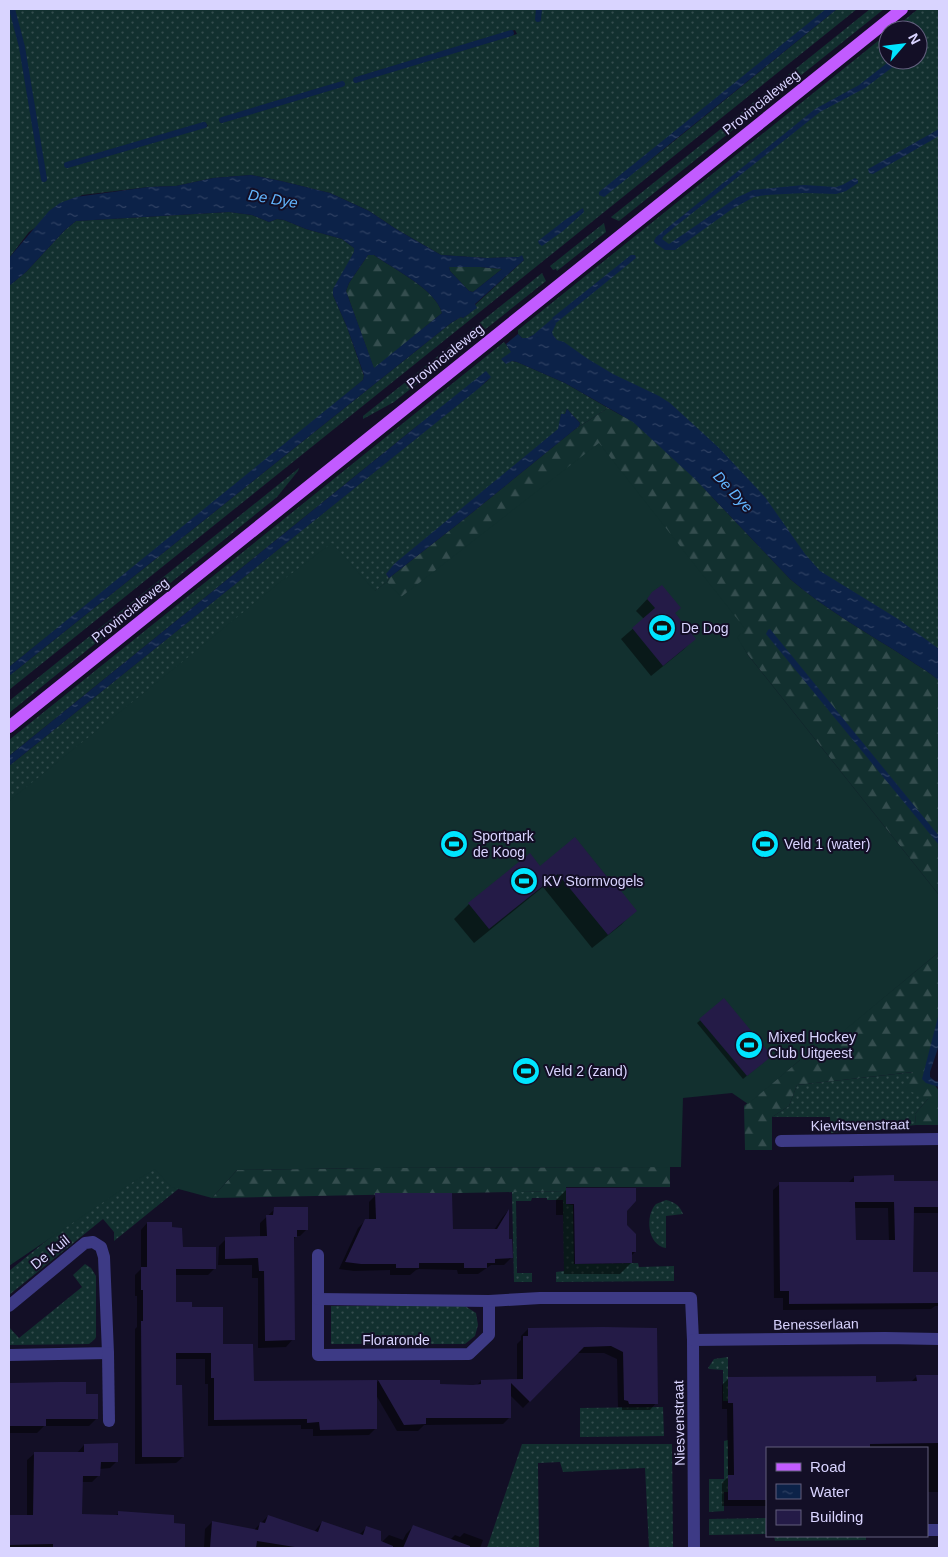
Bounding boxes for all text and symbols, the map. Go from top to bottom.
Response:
north arrow [878,20,928,70]
text: N [905,31,924,47]
street label: Provincialeweg [719,66,803,138]
water label: De Dye [247,186,299,211]
street label: Provincialeweg [403,320,487,392]
water label: De Dye [710,468,757,516]
street label: Provincialeweg [88,574,172,646]
sports icon: De Dog [647,613,677,643]
place label: De Dog [681,620,728,636]
place label: Sportpark de Koog [473,828,535,860]
sports icon: Sportpark de Koog [439,829,469,859]
sports icon: Veld 1 (water) [750,829,780,859]
place label: Veld 1 (water) [784,836,870,852]
sports icon: KV Stormvogels [509,866,539,896]
place label: KV Stormvogels [543,873,643,889]
place label: Mixed Hockey Club Uitgeest [768,1029,856,1061]
sports icon: Mixed Hockey Club Uitgeest [734,1030,764,1060]
sports icon: Veld 2 (zand) [511,1056,541,1086]
place label: Veld 2 (zand) [545,1063,628,1079]
street label: Kievitsvenstraat [810,1116,910,1134]
street label: De Kuil [27,1232,73,1272]
street label: Benesserlaan [773,1315,859,1333]
street label: Floraronde [362,1332,430,1348]
street label: Niesvenstraat [670,1380,688,1466]
legend [766,1447,928,1537]
text: Road [810,1458,846,1475]
text: Water [810,1483,849,1500]
text: Building [810,1508,863,1525]

